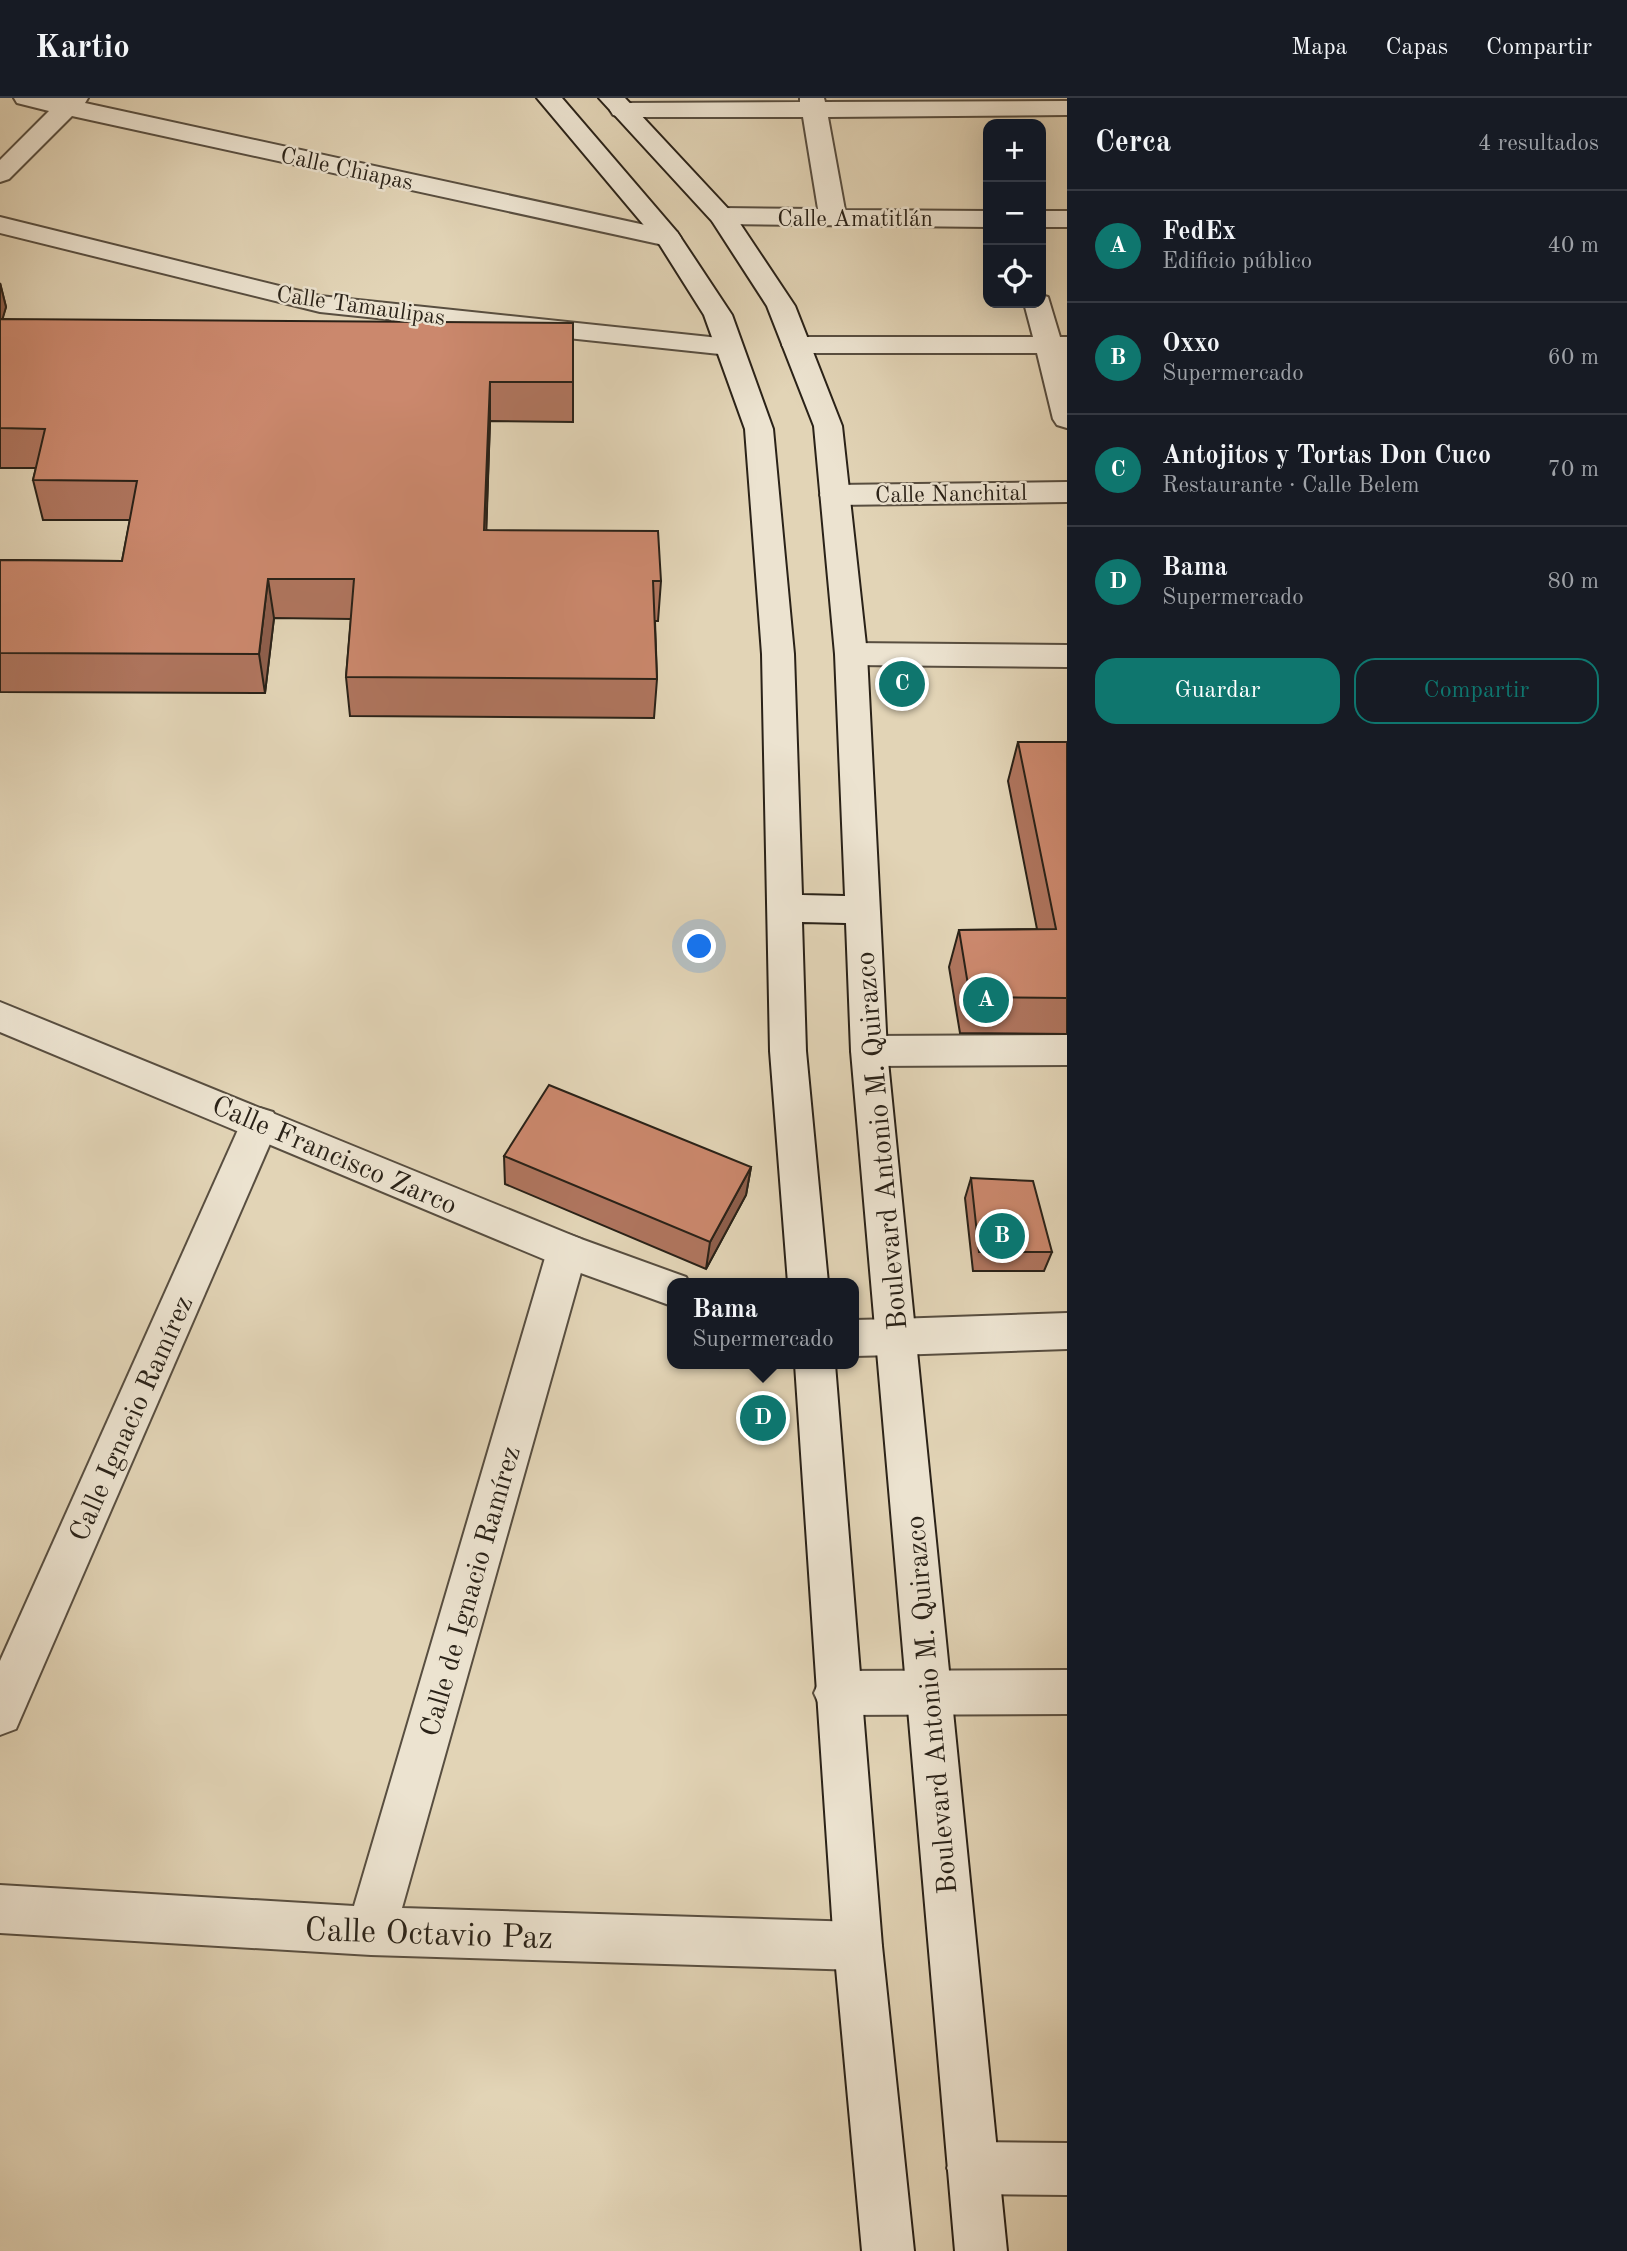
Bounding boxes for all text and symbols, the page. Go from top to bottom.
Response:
text: Kartio [35,32,130,65]
text: Mapa [1291,36,1347,60]
text: Capas [1385,36,1448,60]
text: Compartir [1486,36,1592,60]
map controls [983,119,1046,308]
button: + [983,119,1046,182]
text: Cerca [1095,128,1171,158]
text: 4 resultados [1478,132,1599,155]
street label: Calle Chiapas [278,144,415,195]
button: − [983,182,1046,245]
street label: Calle Amatitlán [777,208,933,231]
text: FedEx [1162,219,1236,245]
text: A [1109,234,1127,257]
text: 40 m [1548,234,1599,257]
button: locate [983,245,1046,308]
text: Edificio público [1162,250,1312,273]
street label: Calle Tamaulipas [275,283,447,330]
text: Oxxo [1162,331,1220,357]
text: B [1110,346,1126,369]
text: 60 m [1548,346,1599,369]
text: Supermercado [1162,362,1304,385]
text: Antojitos y Tortas Don Cuco [1162,443,1491,469]
text: C [1110,458,1126,481]
text: 70 m [1548,458,1599,481]
text: Restaurante · Calle Belem [1162,474,1420,497]
street label: Calle Nanchital [875,482,1027,507]
text: Bama [1162,555,1228,581]
text: D [1109,570,1127,593]
text: 80 m [1548,570,1599,593]
text: Supermercado [1162,586,1304,609]
pin: C [879,658,925,710]
button: Guardar [1095,658,1340,724]
button: Compartir [1354,658,1599,724]
your location [682,929,716,963]
street label: Boulevard Antonio M. Quirazco [852,950,913,1331]
pin: A [963,974,1009,1026]
street label: Calle Francisco Zarco [207,1092,460,1221]
pin: B [979,1210,1025,1262]
popup [667,1278,859,1369]
street label: Calle Ignacio Ramírez [66,1292,200,1546]
text: Bama [692,1297,758,1323]
text: Supermercado [692,1328,834,1351]
pin: D [740,1392,786,1444]
street label: Calle de Ignacio Ramírez [417,1443,527,1740]
street label: Boulevard Antonio M. Quirazco [902,1514,963,1895]
street label: Calle Octavio Paz [304,1915,554,1956]

